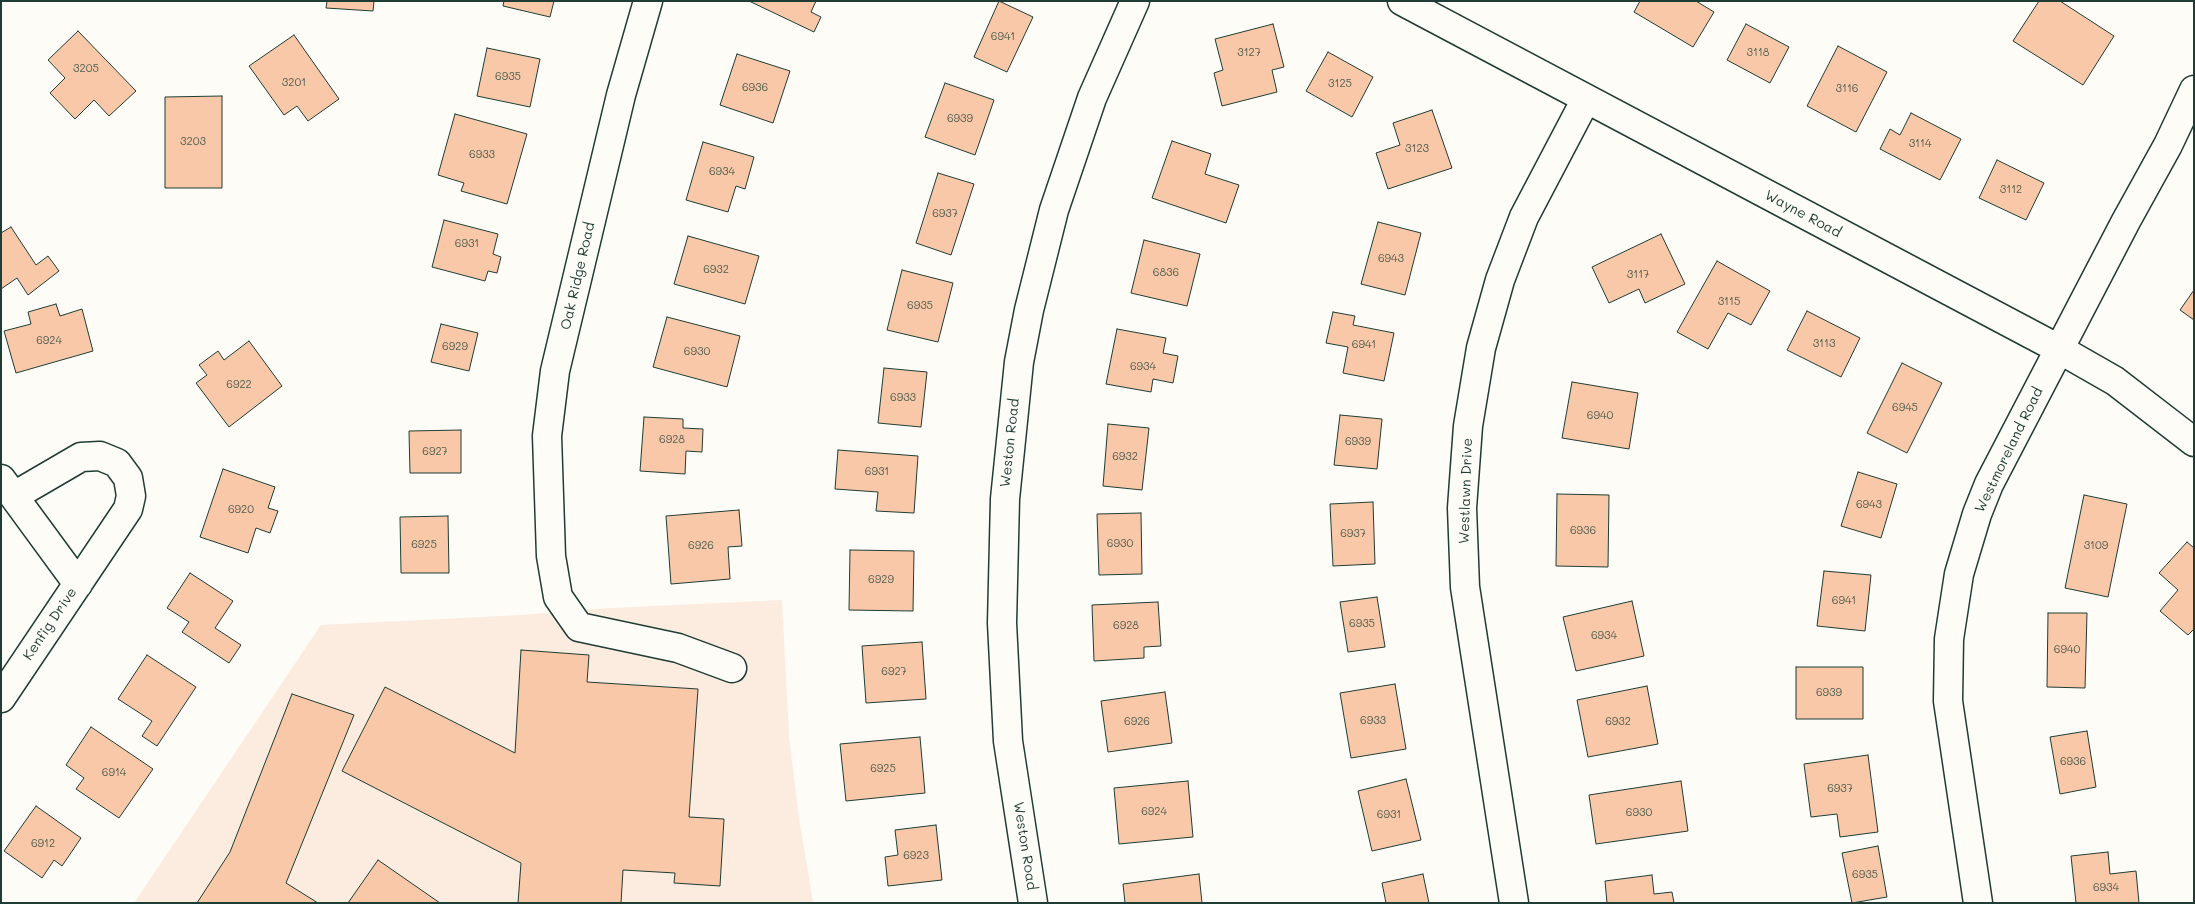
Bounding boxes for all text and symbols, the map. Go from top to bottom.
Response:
house number: 6941 [991,30,1015,44]
house number: 3127 [1237,46,1261,60]
house number: 3118 [1747,46,1769,60]
house number: 3205 [73,62,99,76]
house number: 6935 [495,70,521,84]
house number: 3201 [282,76,306,90]
house number: 3125 [1328,77,1352,91]
house number: 6936 [742,81,768,95]
house number: 3116 [1836,82,1858,96]
house number: 6939 [947,112,973,126]
house number: 3203 [180,135,206,149]
house number: 3114 [1909,137,1931,151]
house number: 3123 [1405,142,1429,156]
house number: 6933 [469,148,495,162]
house number: 6934 [709,165,735,179]
house number: 3112 [2000,183,2022,197]
street label: Wayne Road [1762,187,1844,241]
house number: 6937 [932,207,958,221]
street label: Oak Ridge Road [557,221,599,331]
house number: 6931 [455,237,479,251]
house number: 6943 [1378,252,1404,266]
house number: 6932 [703,263,729,277]
house number: 6836 [1153,266,1179,280]
house number: 3117 [1627,268,1649,282]
house number: 3115 [1718,295,1740,309]
house number: 6935 [907,299,933,313]
house number: 6924 [36,334,62,348]
house number: 3113 [1813,337,1835,351]
house number: 6941 [1352,338,1376,352]
house number: 6929 [442,340,468,354]
house number: 6930 [684,345,710,359]
house number: 6934 [1130,360,1156,374]
house number: 6922 [226,378,252,392]
street label: Westmoreland Road [1971,385,2047,515]
house number: 6933 [890,391,916,405]
street label: Weston Road [997,398,1023,488]
house number: 6945 [1892,401,1918,415]
house number: 6940 [1587,409,1613,423]
house number: 6928 [659,433,685,447]
house number: 6939 [1345,435,1371,449]
street label: Westlawn Drive [1456,438,1476,544]
house number: 6927 [422,445,448,459]
house number: 6932 [1112,450,1138,464]
house number: 6931 [865,465,889,479]
house number: 6943 [1856,498,1882,512]
house number: 6920 [228,503,254,517]
house number: 6936 [1570,524,1596,538]
house number: 6937 [1340,527,1366,541]
house number: 6930 [1107,537,1133,551]
house number: 6925 [411,538,437,552]
house number: 6926 [688,539,714,553]
house number: 3109 [2084,539,2108,553]
house number: 6929 [868,573,894,587]
street label: Kenfig Drive [19,584,81,664]
house number: 6941 [1832,594,1856,608]
house number: 6935 [1349,617,1375,631]
house number: 6928 [1113,619,1139,633]
house number: 6934 [1591,629,1617,643]
house number: 6940 [2054,643,2080,657]
house number: 6927 [881,665,907,679]
house number: 6939 [1816,686,1842,700]
house number: 6933 [1360,714,1386,728]
house number: 6926 [1124,715,1150,729]
house number: 6932 [1605,715,1631,729]
house number: 6936 [2060,755,2086,769]
house number: 6925 [870,762,896,776]
house number: 6914 [102,766,126,780]
house number: 6937 [1827,782,1853,796]
street label: Weston Road [1010,801,1040,891]
house number: 6924 [1141,805,1167,819]
house number: 6930 [1626,806,1652,820]
house number: 6931 [1377,808,1401,822]
house number: 6912 [31,837,55,851]
house number: 6923 [903,849,929,863]
house number: 6935 [1852,868,1878,882]
house number: 6934 [2093,881,2119,895]

